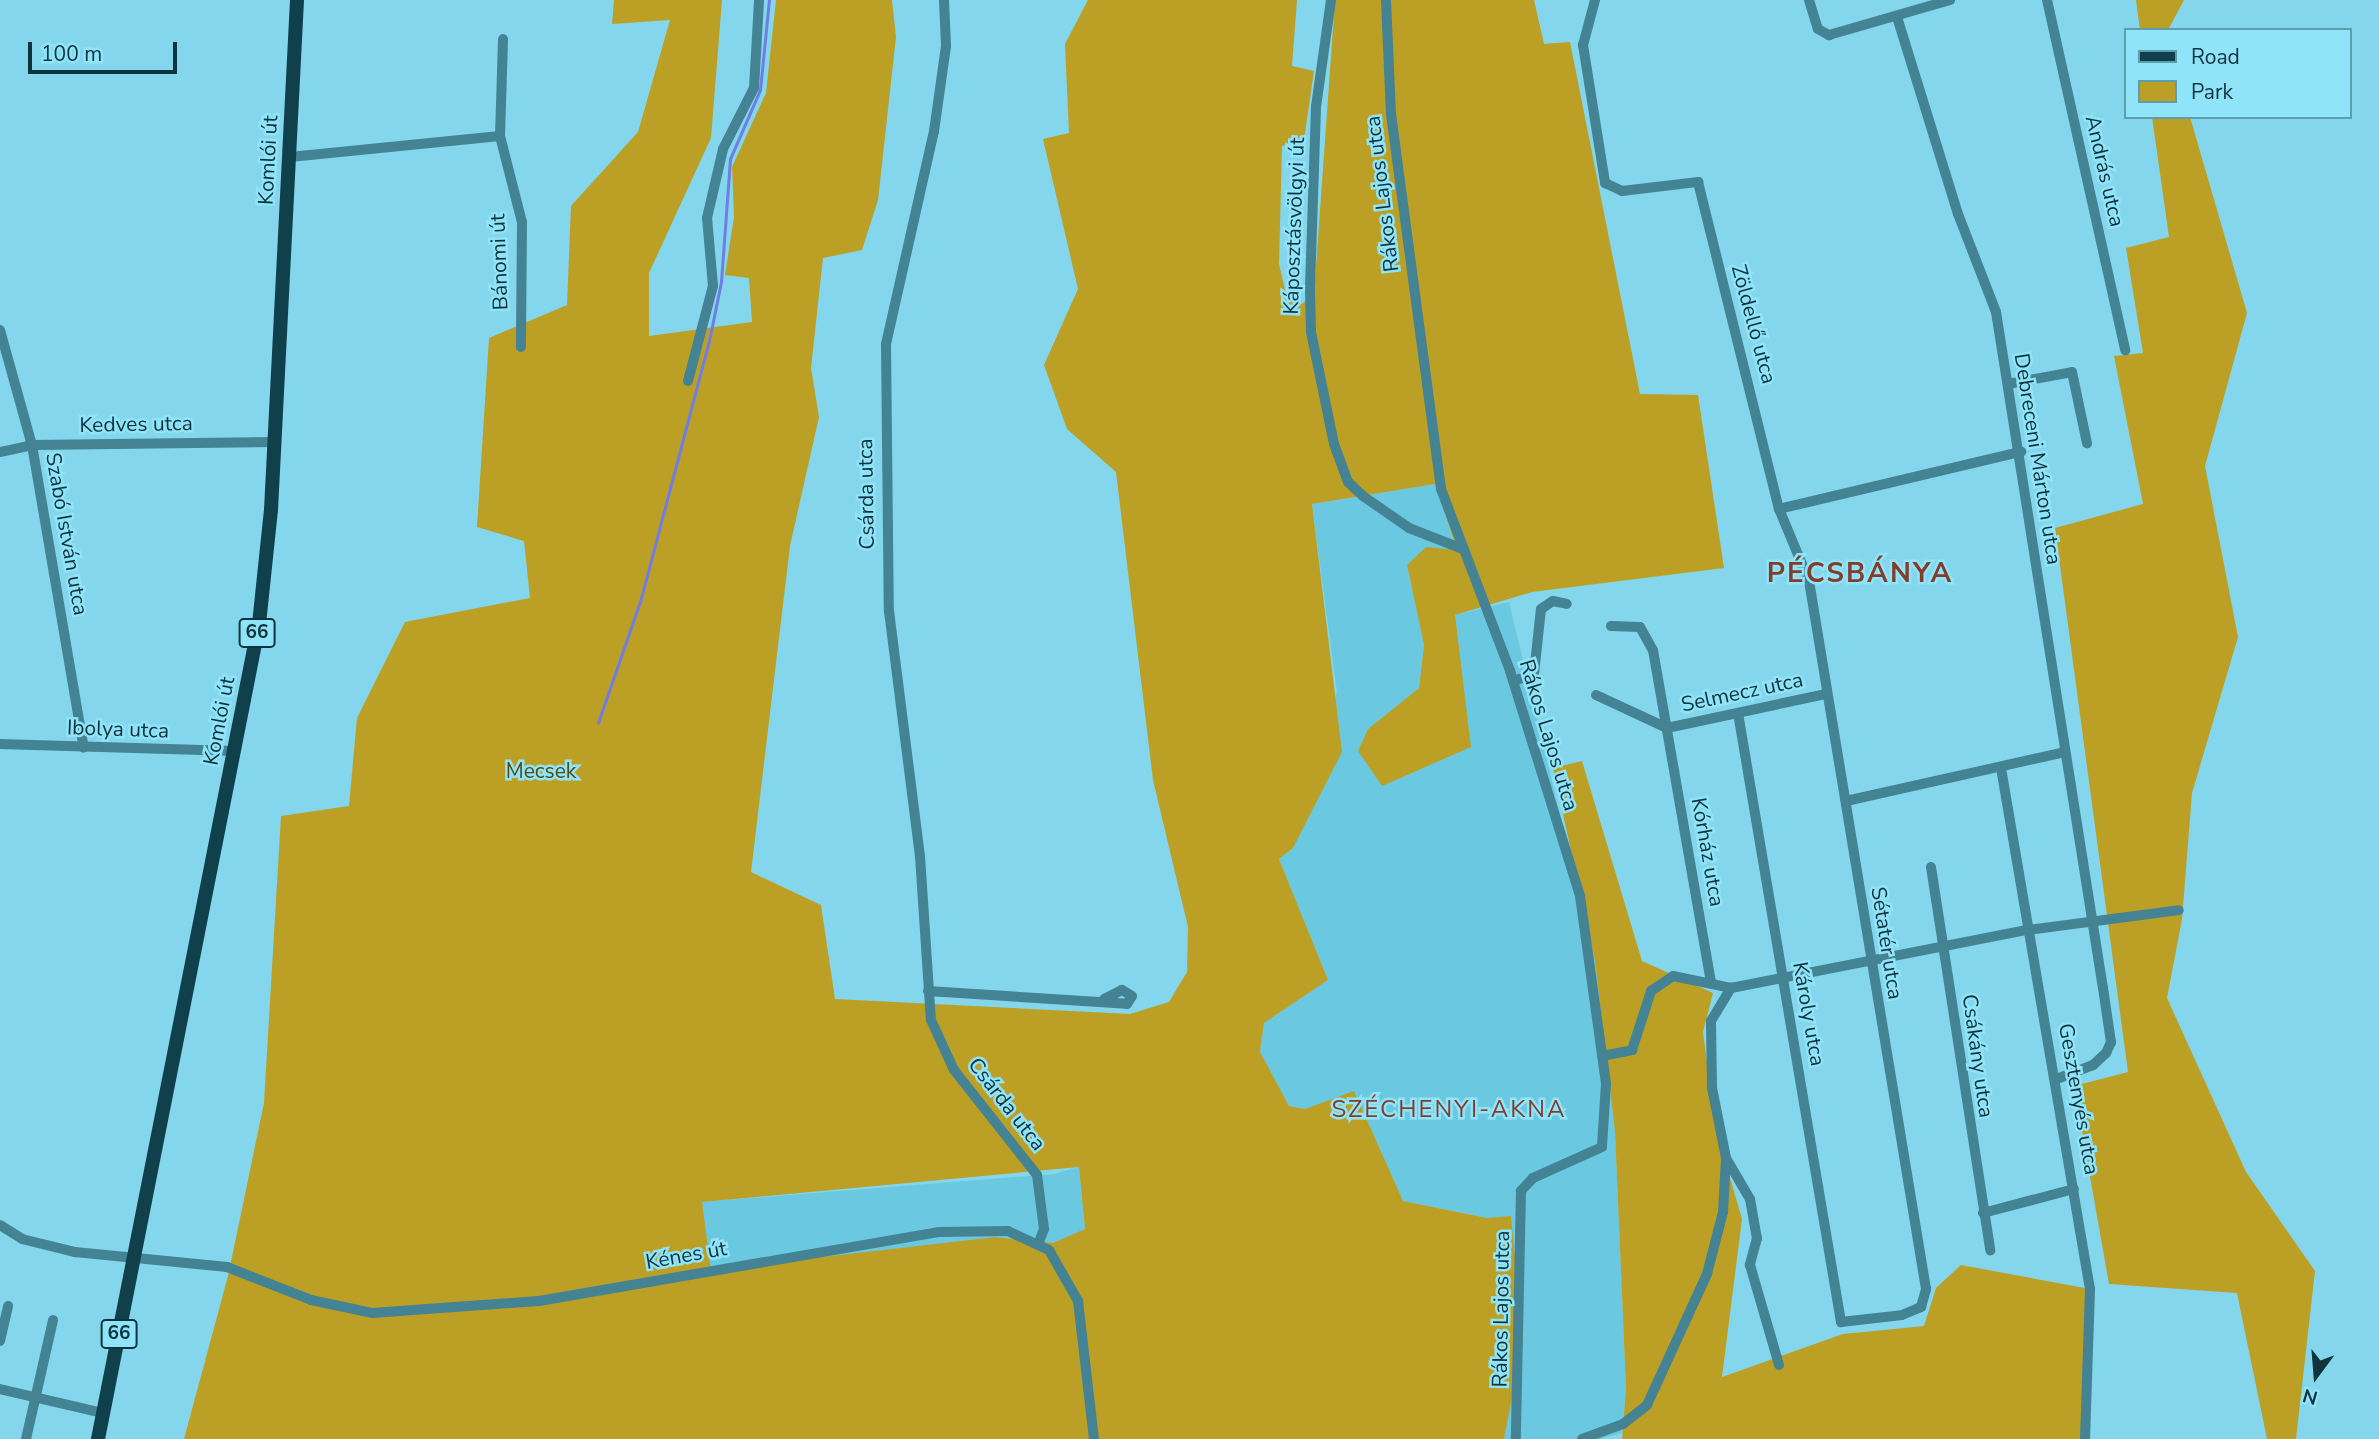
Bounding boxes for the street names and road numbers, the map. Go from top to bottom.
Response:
street label: András utca [2080,113,2130,229]
street label: Komlói út [253,115,283,205]
street label: Rákos Lajos utca [1360,115,1404,273]
street label: Káposztásvölgyi út [1278,137,1310,315]
street label: Bánomi út [485,213,513,311]
street label: Zöldellő utca [1726,262,1782,386]
street label: Debreceni Márton utca [2009,352,2067,566]
street label: Kedves utca [79,410,193,438]
street label: Csárda utca [852,438,880,550]
street label: Szabó István utca [40,451,94,617]
road number: 66 [238,618,276,648]
street label: Rákos Lajos utca [1514,656,1584,814]
street label: Selmecz utca [1679,667,1805,717]
street label: Komlói út [198,675,240,767]
street label: Ibolya utca [67,715,169,743]
street label: Kórház utca [1686,796,1730,908]
street label: Sétatér utca [1866,885,1908,1001]
street label: Károly utca [1787,960,1831,1068]
street label: Csákány utca [1957,993,1999,1119]
street label: Gesztenyés utca [2053,1021,2105,1177]
street label: Csárda utca [963,1052,1051,1156]
street label: Rákos Lajos utca [1487,1230,1515,1388]
street label: Kénes út [644,1235,728,1275]
road number: 66 [100,1318,138,1350]

